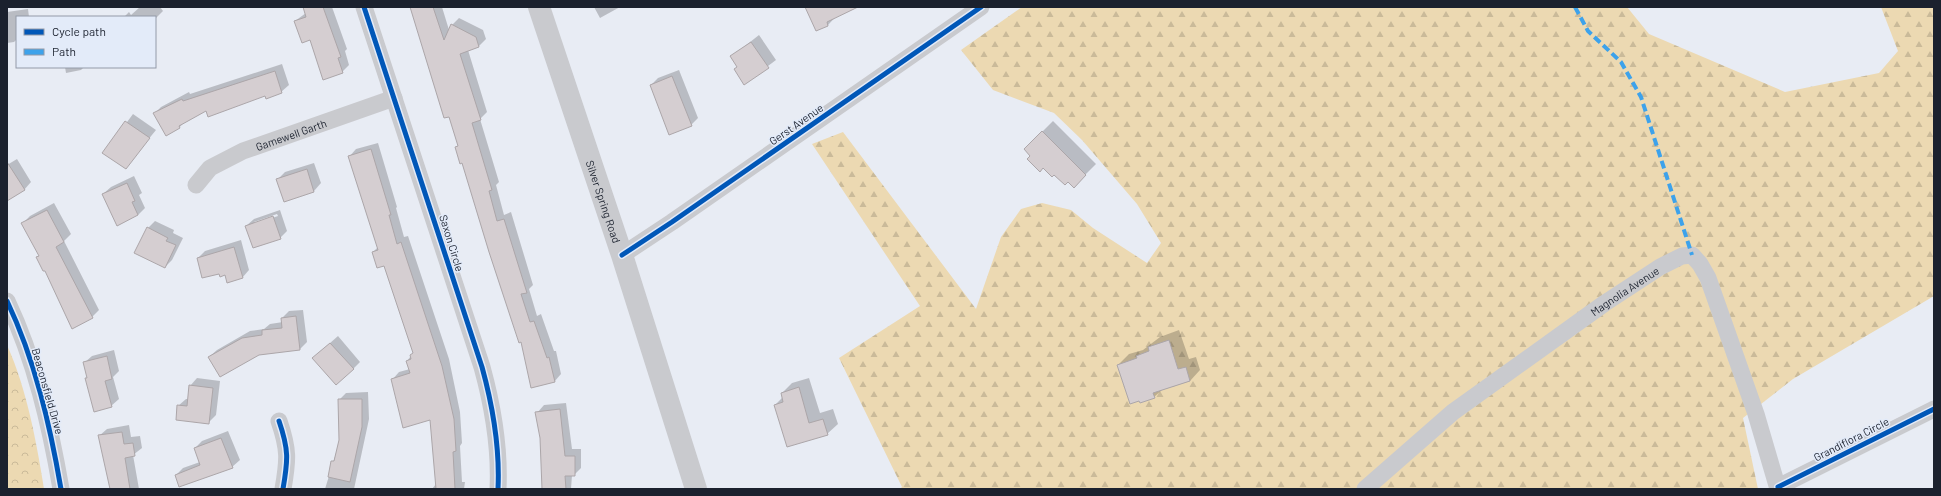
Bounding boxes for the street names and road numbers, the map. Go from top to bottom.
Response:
street label: Gerst Avenue [766,101,826,147]
street label: Gamewell Garth [254,116,328,153]
street label: Silver Spring Road [584,158,624,245]
street label: Saxon Circle [437,213,467,273]
street label: Magnolia Avenue [1588,263,1661,318]
street label: Beaconsfield Drive [29,346,67,436]
street label: Grandiflora Circle [1811,414,1891,464]

